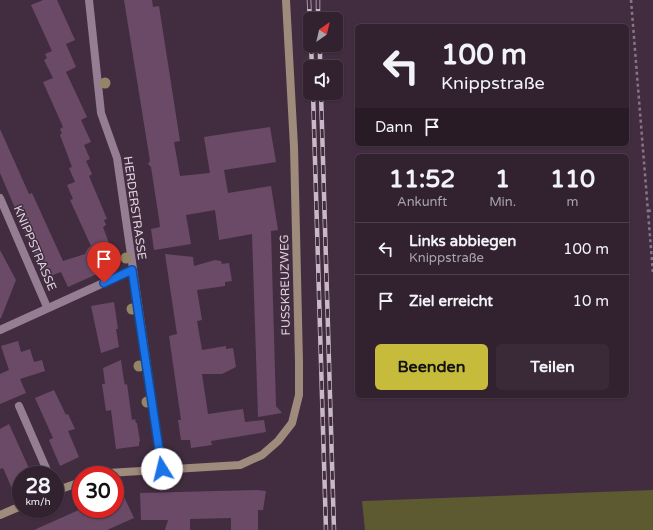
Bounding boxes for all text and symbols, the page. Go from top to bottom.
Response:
north arrow [303,12,343,52]
map controls [303,12,343,100]
text: 100 m [441,38,527,72]
icon: left [375,40,427,92]
button: sound [303,60,343,100]
text: Knippstraße [441,72,545,94]
icon: arrive [421,116,443,138]
text: Dann [375,118,413,136]
street label: HERDERSTRASSE [121,155,149,261]
text: 11:52 [389,165,455,194]
text: 1 [495,165,510,194]
text: 110 [550,165,595,194]
text: Ankunft [397,194,447,210]
text: Min. [489,194,516,210]
text: m [567,194,579,210]
street label: KNIPPSTRASSE [11,203,59,293]
text: Links abbiegen [409,232,516,250]
street label: FUSSKREUZWEG [277,234,293,336]
icon: left [375,238,397,260]
text: 100 m [563,240,609,258]
pin [87,242,121,283]
icon: arrive [93,248,115,270]
text: Knippstraße [409,250,484,266]
icon: arrive [375,290,397,312]
text: Ziel erreicht [409,292,493,310]
text: 10 m [572,292,609,310]
button: Beenden [375,344,488,390]
button: Teilen [496,344,609,390]
position arrow [141,448,183,490]
speed limit sign: 30 [72,466,124,518]
text: 28 [25,475,51,499]
text: km/h [25,496,51,508]

